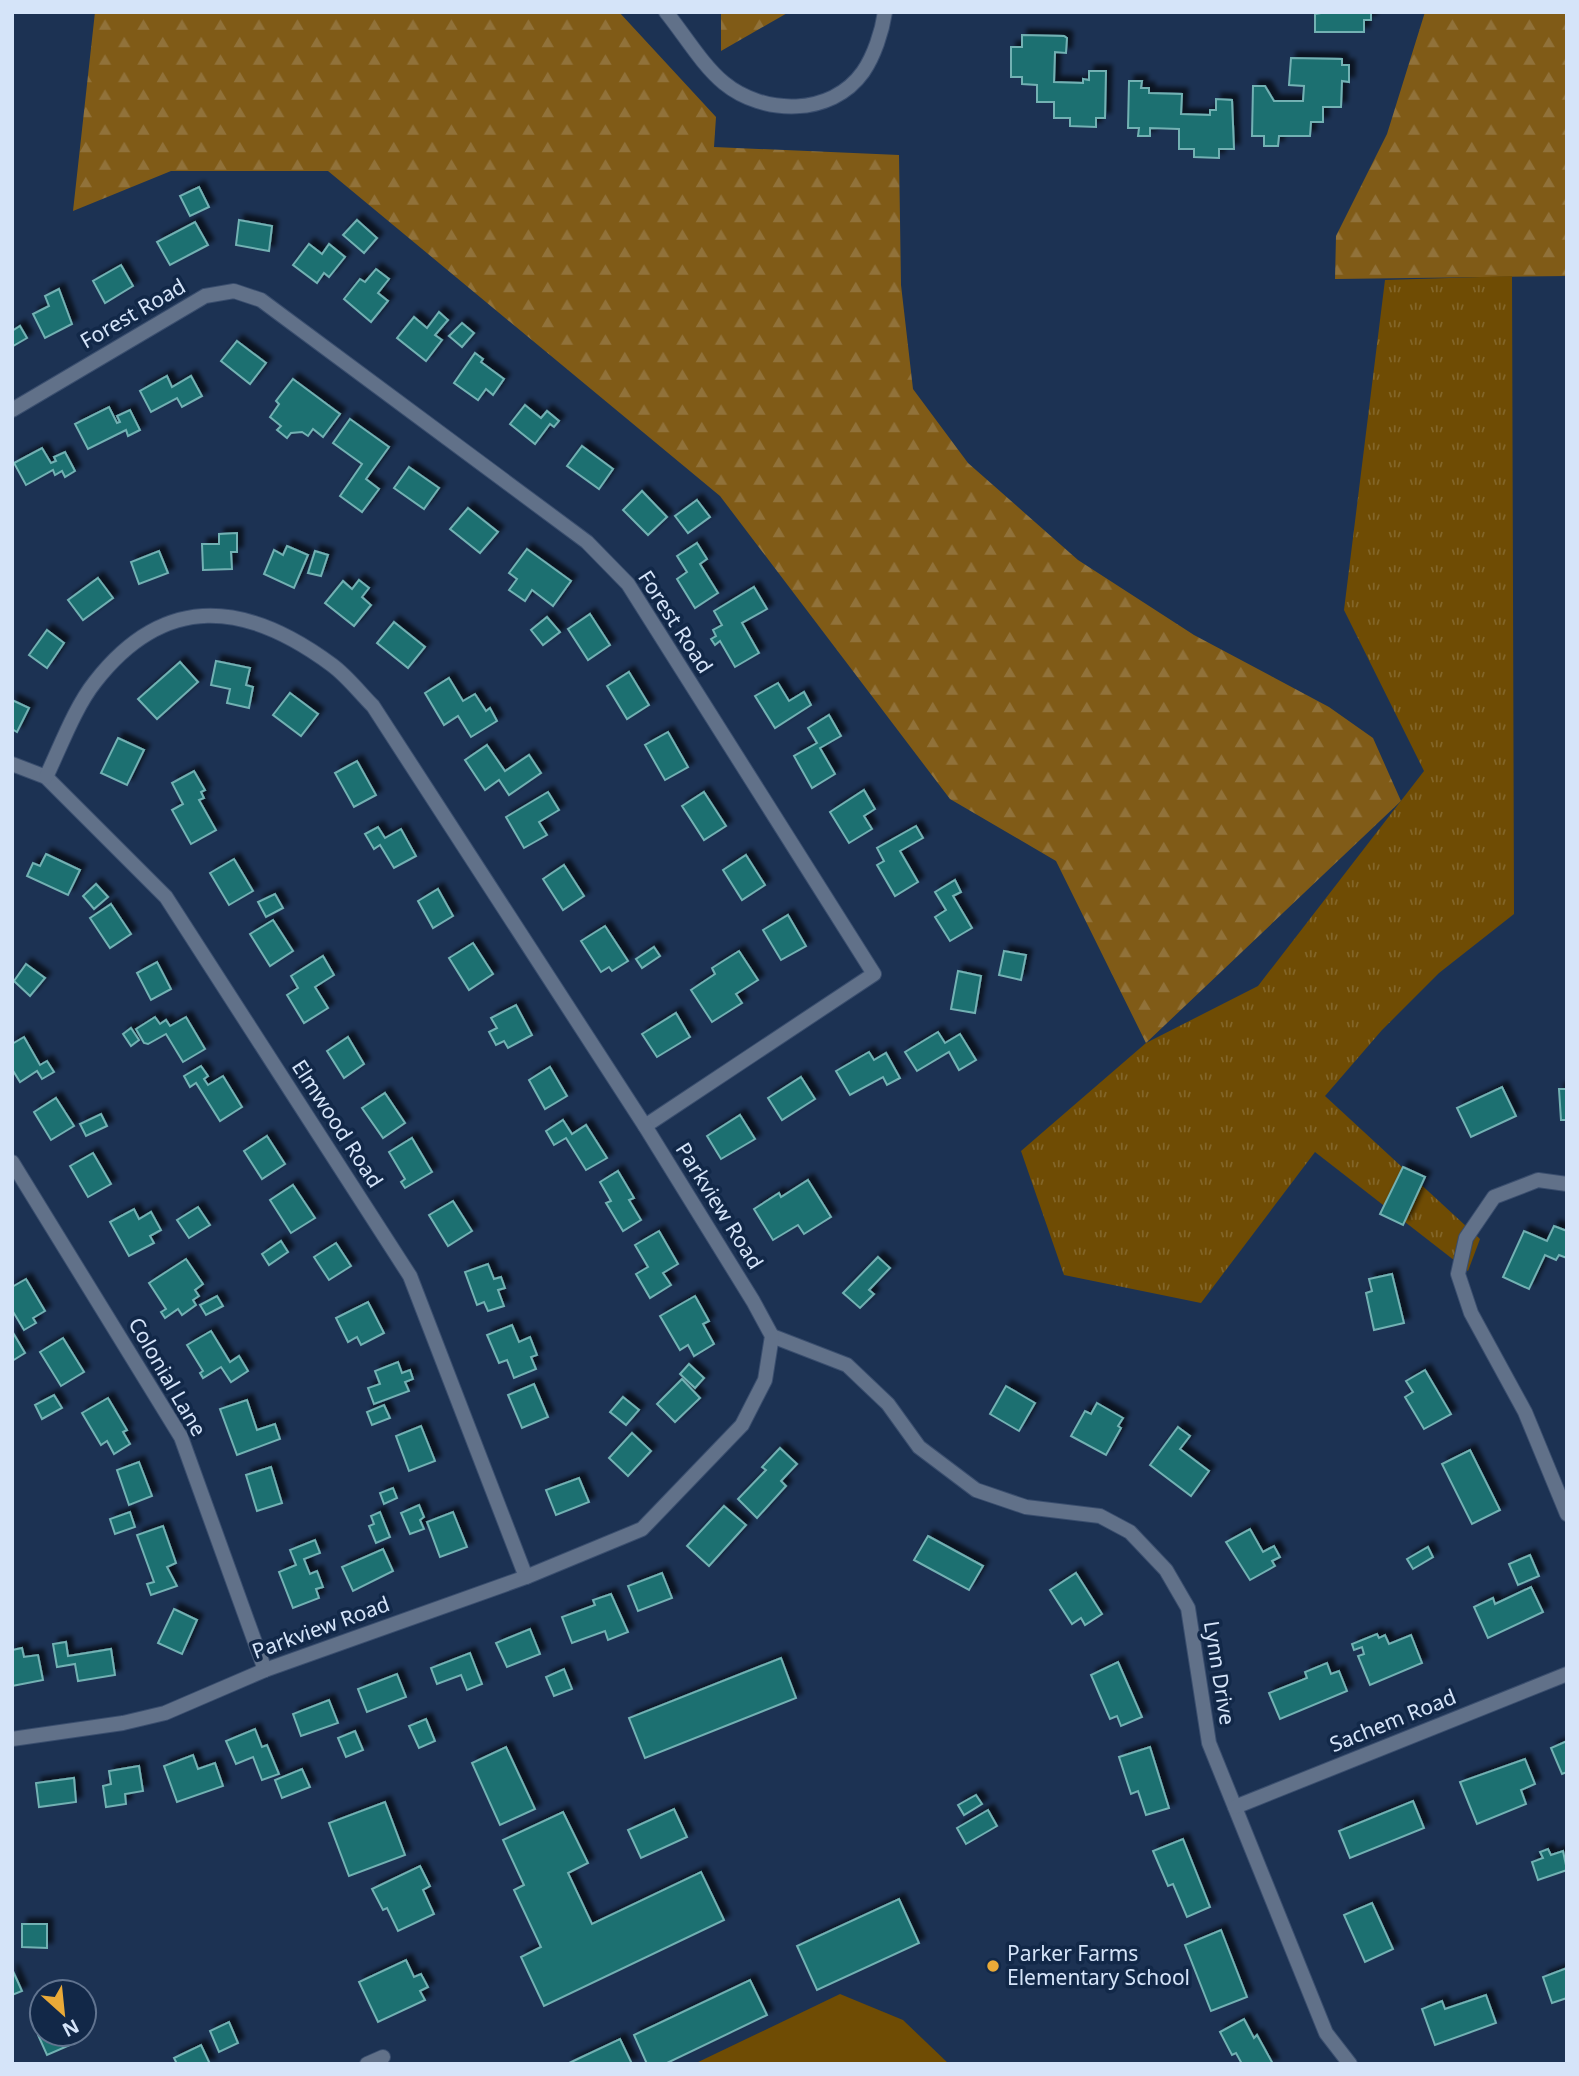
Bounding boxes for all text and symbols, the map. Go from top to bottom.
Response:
street label: Forest Road [75,272,190,355]
street label: Forest Road [632,565,720,678]
street label: Elmwood Road [286,1054,390,1193]
street label: Parkview Road [670,1137,770,1274]
street label: Colonial Lane [123,1312,213,1441]
street label: Parkview Road [248,1589,393,1665]
street label: Lynn Drive [1198,1619,1242,1727]
street label: Sachem Road [1325,1682,1460,1758]
place label: Parker Farms Elementary School [1007,1939,1190,1991]
marker: Parker Farms Elementary School [985,1958,1001,1974]
north arrow [28,1978,98,2048]
text: N [58,2013,84,2043]

